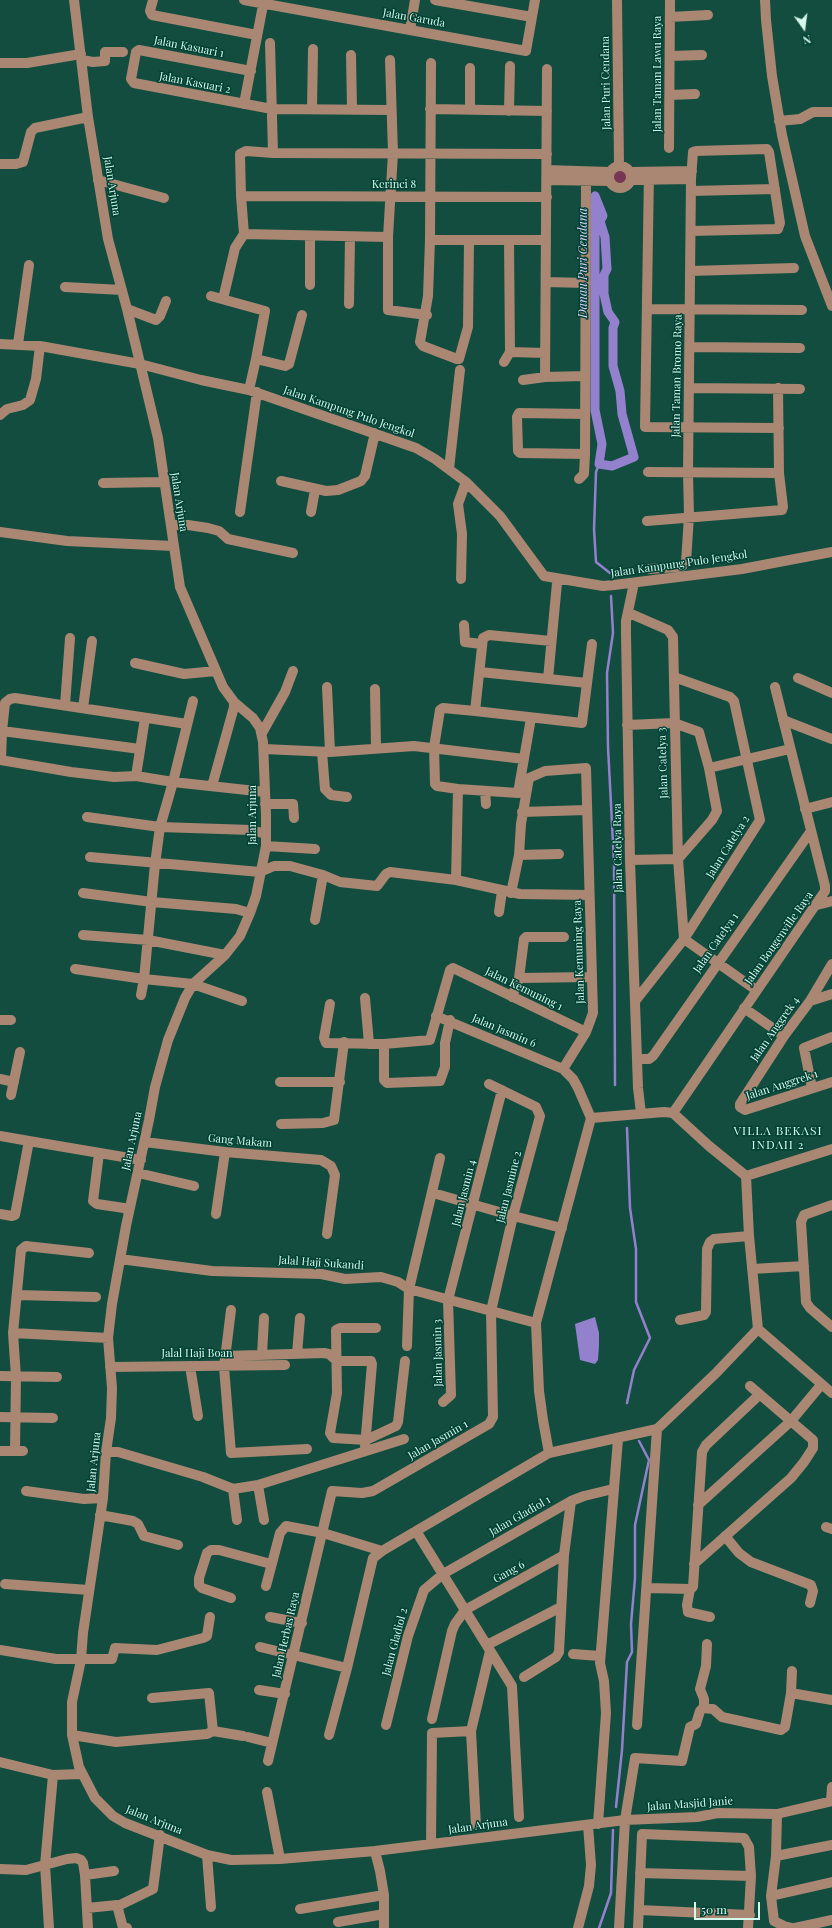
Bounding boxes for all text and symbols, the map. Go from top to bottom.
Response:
street label: Jalan Garuda [382,6,446,30]
north arrow [784,8,824,48]
street label: Jalan Taman Lawu Raya [651,16,665,132]
text: N [801,32,813,48]
street label: Jalan Kasuari 1 [153,34,225,60]
street label: Jalan Puri Cendana [599,36,613,130]
street label: Jalan Kasuari 2 [158,70,232,96]
street label: Jalan Arjuna [101,155,123,217]
street label: Kerinci 8 [372,178,416,192]
water label: Danau Puri Cendana [576,208,590,318]
street label: Jalan Taman Bromo Raya [669,314,685,438]
street label: Jalan Kampung Pulo Jengkol [282,383,416,441]
street label: Jalan Arjuna [168,471,190,533]
street label: Jalan Kampung Pulo Jengkol [610,548,748,580]
street label: Jalan Catelya 3 [655,727,671,799]
street label: Jalan Arjuna [246,785,260,845]
street label: Jalan Catelya Raya [611,803,625,893]
street label: Jalan Catelya 2 [703,813,753,881]
street label: Jalan Bougenville Raya [742,889,816,987]
street label: Jalan Kemuning Raya [571,900,587,1004]
street label: Jalan Catelya 1 [690,910,742,976]
street label: Jalan Kemuning 1 [483,965,565,1013]
street label: Jalan Anggrek 4 [748,994,802,1064]
street label: Jalan Jasmin 6 [470,1012,538,1050]
street label: Jalan Anggrek 1 [744,1067,820,1103]
street label: Jalan Arjuna [119,1110,145,1172]
district label: VILLA BEKASI INDAH 2 [734,1124,822,1152]
street label: Gang Makam [207,1132,273,1150]
street label: Jalan Jasmine 2 [494,1150,524,1224]
street label: Jalan Jasmin 4 [449,1158,479,1228]
street label: Jalal Haji Sukandi [278,1253,364,1273]
street label: Jalan Jasmin 3 [431,1319,445,1387]
street label: Jalal Haji Boan [162,1347,232,1361]
street label: Jalan Jasmin 1 [406,1418,470,1462]
street label: Jalan Arjuna [84,1431,104,1493]
street label: Jalan Gladiol 1 [487,1493,553,1539]
street label: Gang 6 [491,1558,527,1586]
street label: Jalan Herbas Raya [270,1591,302,1679]
street label: Jalan Gladiol 2 [380,1607,410,1677]
street label: Jalan Masjid Janie [647,1794,733,1814]
street label: Jalan Arjuna [124,1803,184,1837]
street label: Jalan Arjuna [447,1815,509,1837]
scale bar [696,1894,762,1920]
text: 50 m [701,1901,727,1917]

